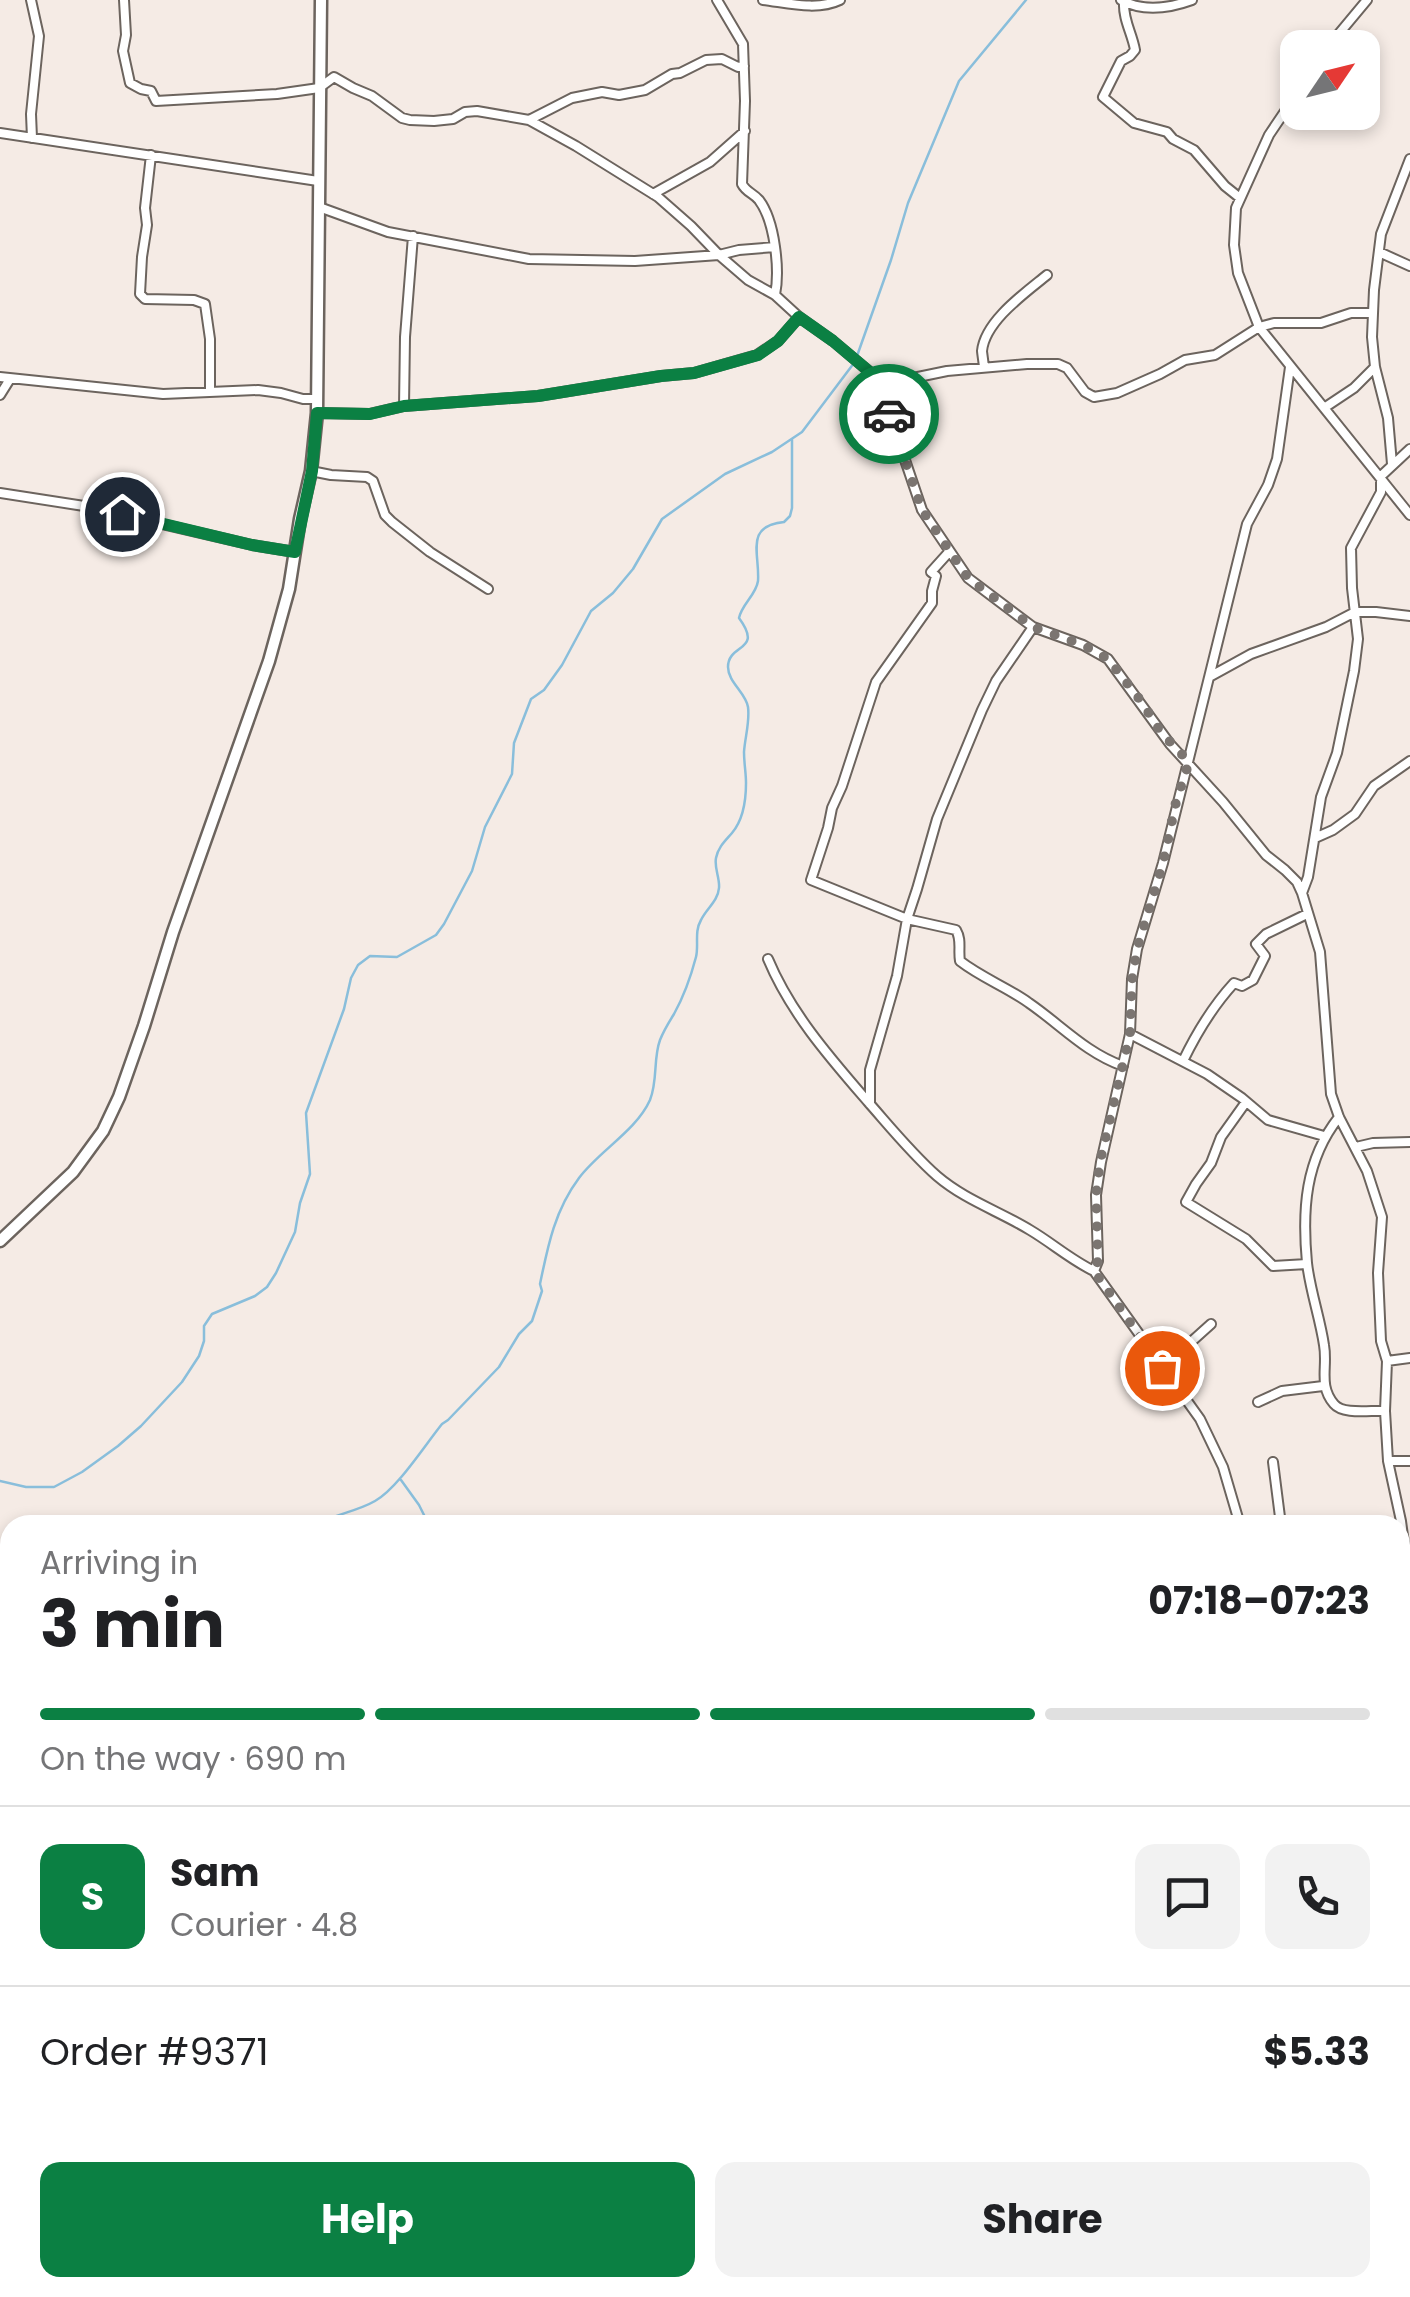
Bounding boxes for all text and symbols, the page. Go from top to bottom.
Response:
north arrow [1280,30,1380,130]
map controls [1280,30,1380,130]
courier [839,364,939,464]
icon: car [862,387,917,442]
pin [80,472,165,557]
icon: home [95,487,150,542]
pin [1120,1326,1205,1411]
icon: bag [1135,1341,1190,1396]
text: Arriving in [40,1540,198,1585]
text: 07:18–07:23 [1148,1574,1370,1627]
text: 3 min [40,1579,225,1670]
text: On the way · 690 m [40,1736,347,1781]
button: chat [1135,1844,1240,1949]
button: phone [1265,1844,1370,1949]
text: Sam [170,1846,259,1899]
text: S [81,1870,104,1923]
text: Courier · 4.8 [170,1902,358,1947]
text: Order #9371 [40,2025,269,2078]
text: $5.33 [1264,2025,1370,2078]
button: Help [40,2162,695,2277]
button: Share [715,2162,1370,2277]

